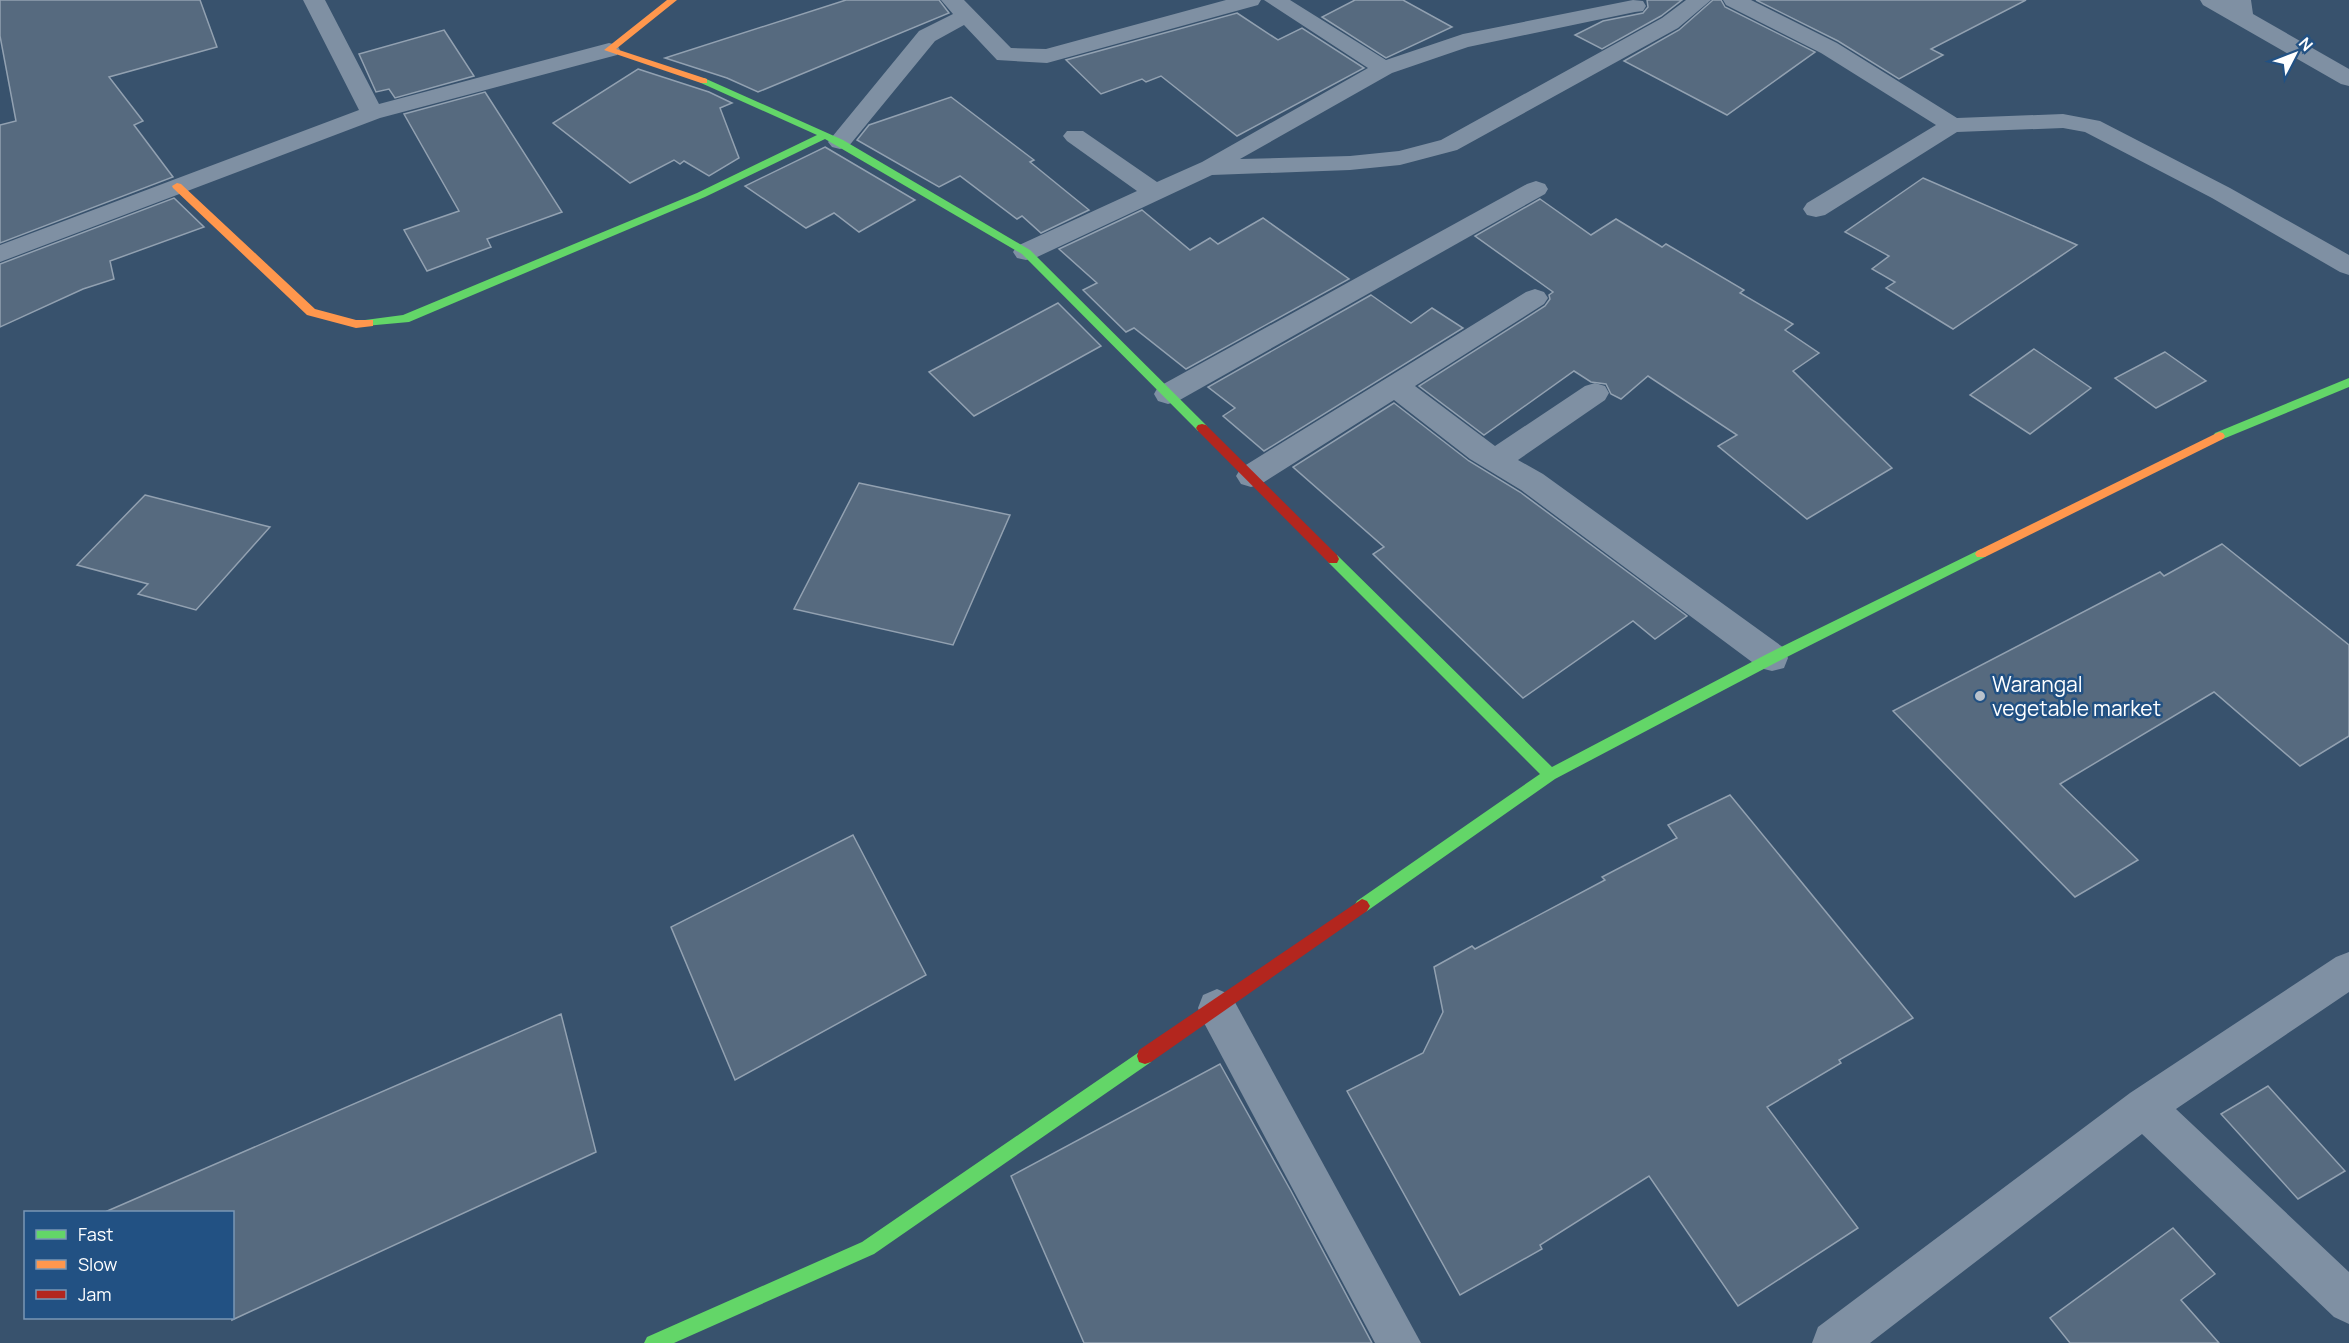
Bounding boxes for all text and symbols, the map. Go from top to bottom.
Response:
north arrow [2265,24,2325,84]
text: N [2294,32,2318,56]
place label: Warangal vegetable market [1992,670,2161,722]
marker: Warangal vegetable market [1973,689,1987,703]
legend [24,1211,234,1319]
text: Fast [78,1222,113,1246]
text: Slow [78,1252,118,1276]
text: Jam [78,1282,112,1306]

